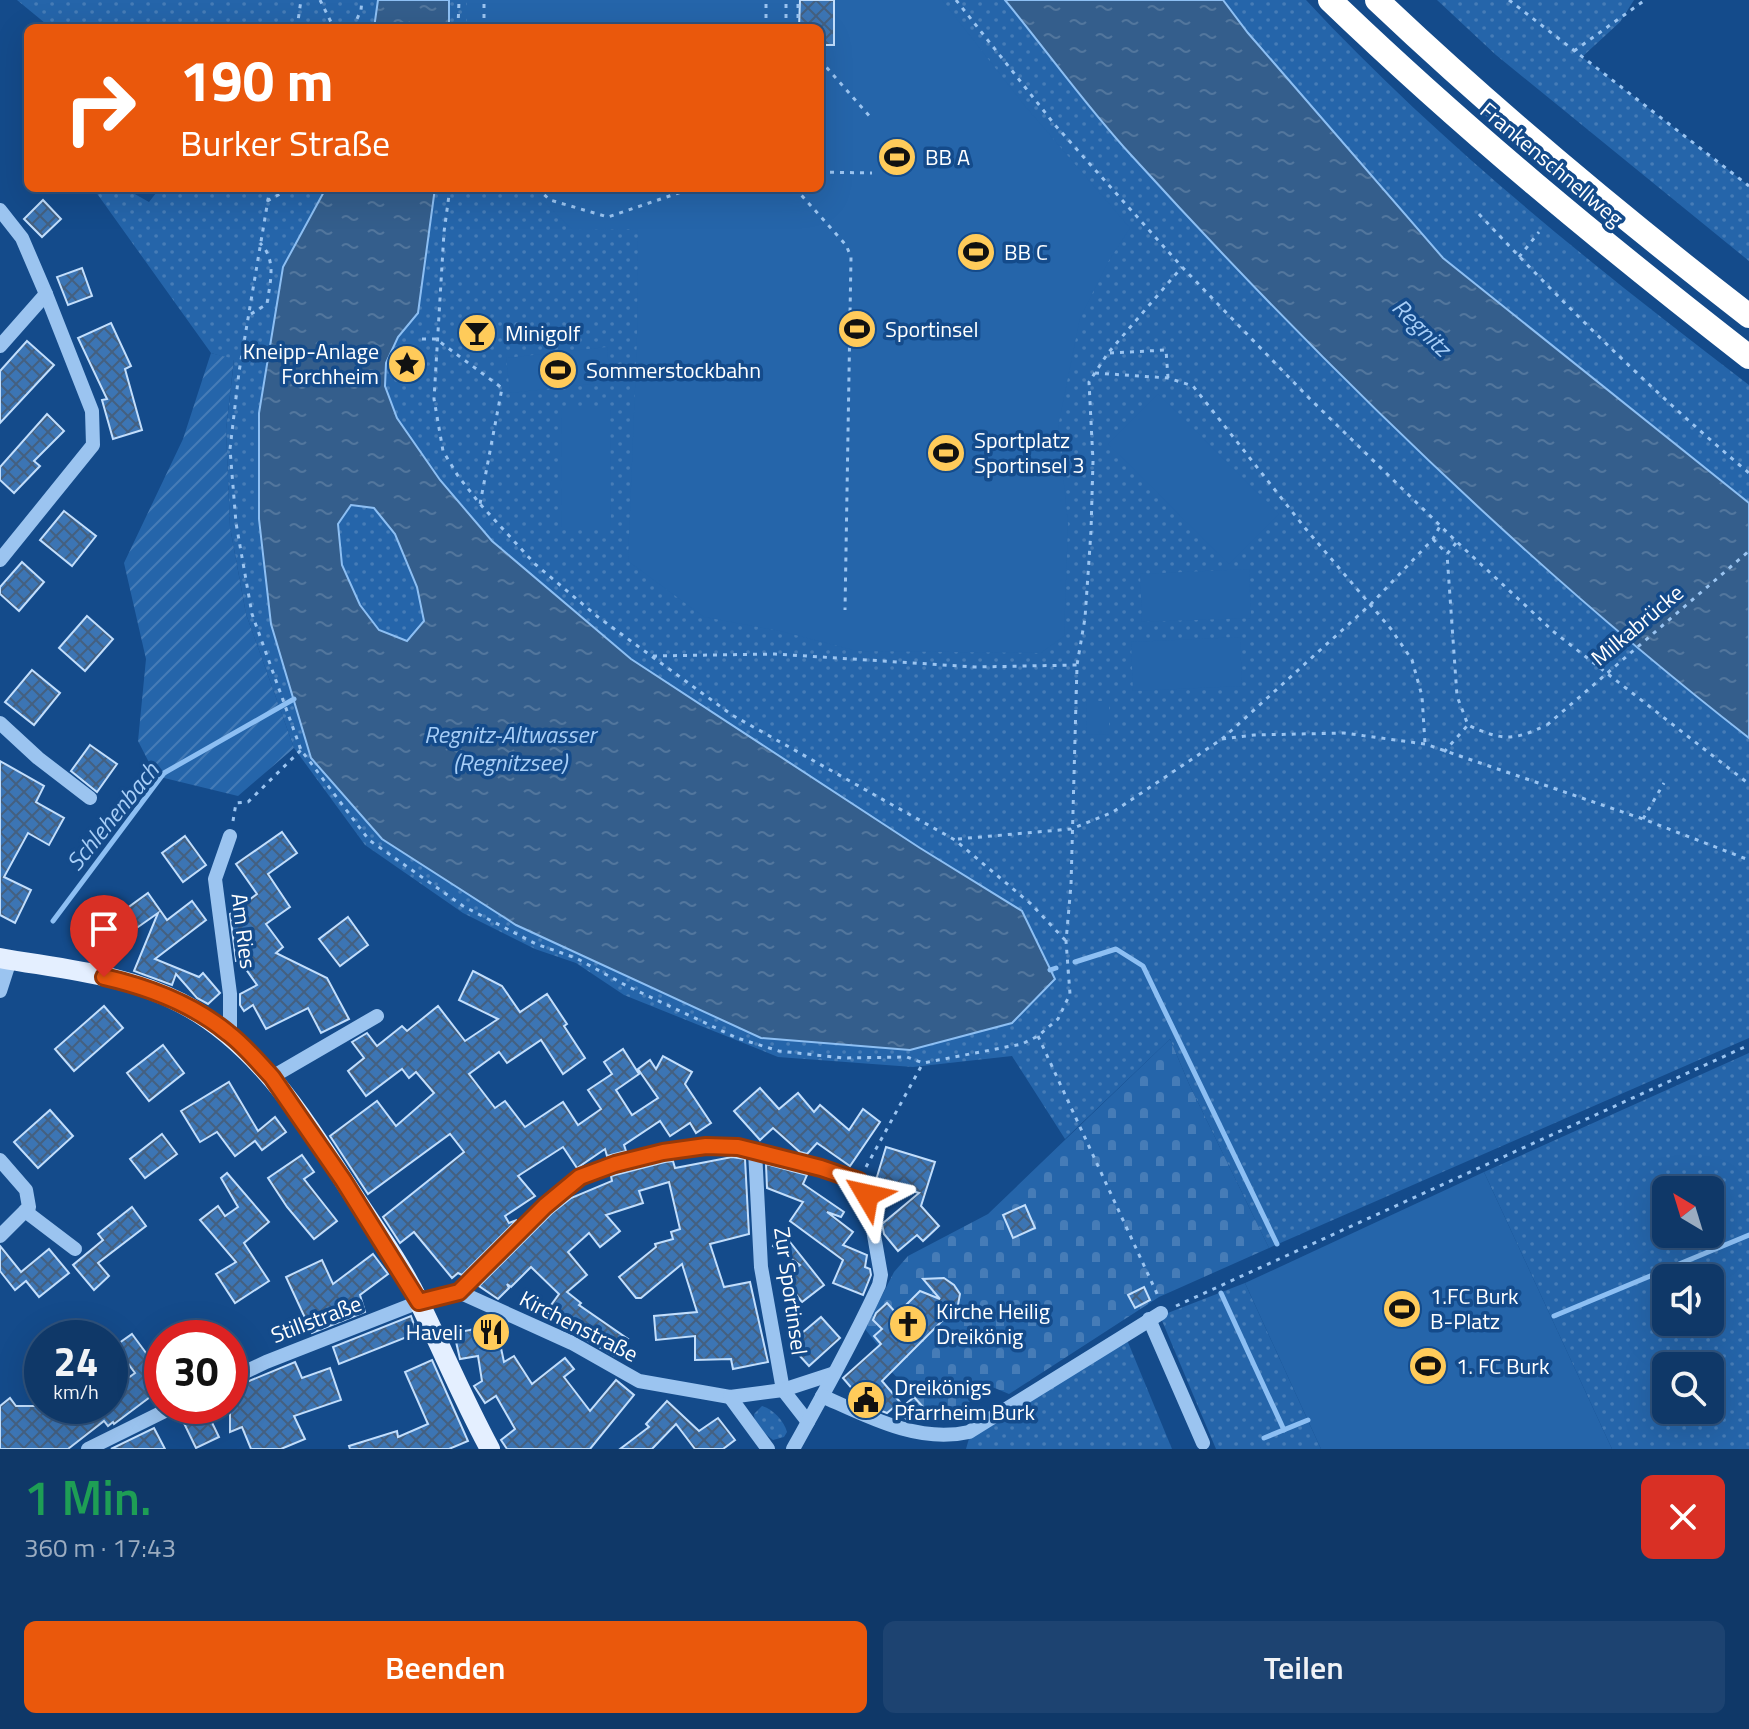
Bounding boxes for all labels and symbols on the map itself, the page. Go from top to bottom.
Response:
street label: Frankenschnellweg [1473,94,1631,234]
sports icon: BB A [876,136,918,178]
place label: BB A [925,140,970,174]
sports icon: BB C [955,231,997,273]
place label: BB C [1004,235,1048,269]
water label: Regnitz [1384,290,1461,366]
sports icon: Sportinsel [836,308,878,350]
bar icon: Minigolf [456,312,498,354]
place label: Sportinsel [885,312,979,346]
place label: Minigolf [505,316,581,350]
place label: Kneipp-Anlage Forchheim [243,334,379,393]
place icon: Kneipp-Anlage Forchheim [386,343,428,385]
sports icon: Sommerstockbahn [537,349,579,391]
place label: Sommerstockbahn [586,353,761,387]
place label: Sportplatz Sportinsel 3 [974,423,1085,482]
sports icon: Sportplatz Sportinsel 3 [925,432,967,474]
street label: Milkabrücke [1583,576,1691,674]
water label: Regnitz-Altwasser (Regnitzsee) [424,716,599,780]
water label: Schlehenbach [57,753,168,878]
street label: Am Ries [222,891,266,971]
pin [70,895,138,977]
position arrow [825,1153,909,1237]
north arrow [1652,1176,1724,1248]
street label: Zur Sportinsel [765,1225,817,1357]
place label: 1.FC Burk B-Platz [1430,1279,1519,1338]
street label: Kirchenstraße [514,1281,644,1371]
street label: Stillstraße [266,1286,366,1352]
sports icon: 1.FC Burk B-Platz [1381,1288,1423,1330]
place label: Kirche Heilig Dreikönig [936,1294,1050,1353]
church icon: Kirche Heilig Dreikönig [887,1303,929,1345]
restaurant icon: Haveli [470,1311,512,1353]
place label: Haveli [406,1315,463,1349]
speed limit sign: 30 [144,1320,248,1424]
sports icon: 1. FC Burk [1407,1345,1449,1387]
place label: 1. FC Burk [1456,1349,1550,1383]
place label: Dreikönigs Pfarrheim Burk [894,1370,1035,1429]
public building icon: Dreikönigs Pfarrheim Burk [845,1379,887,1421]

